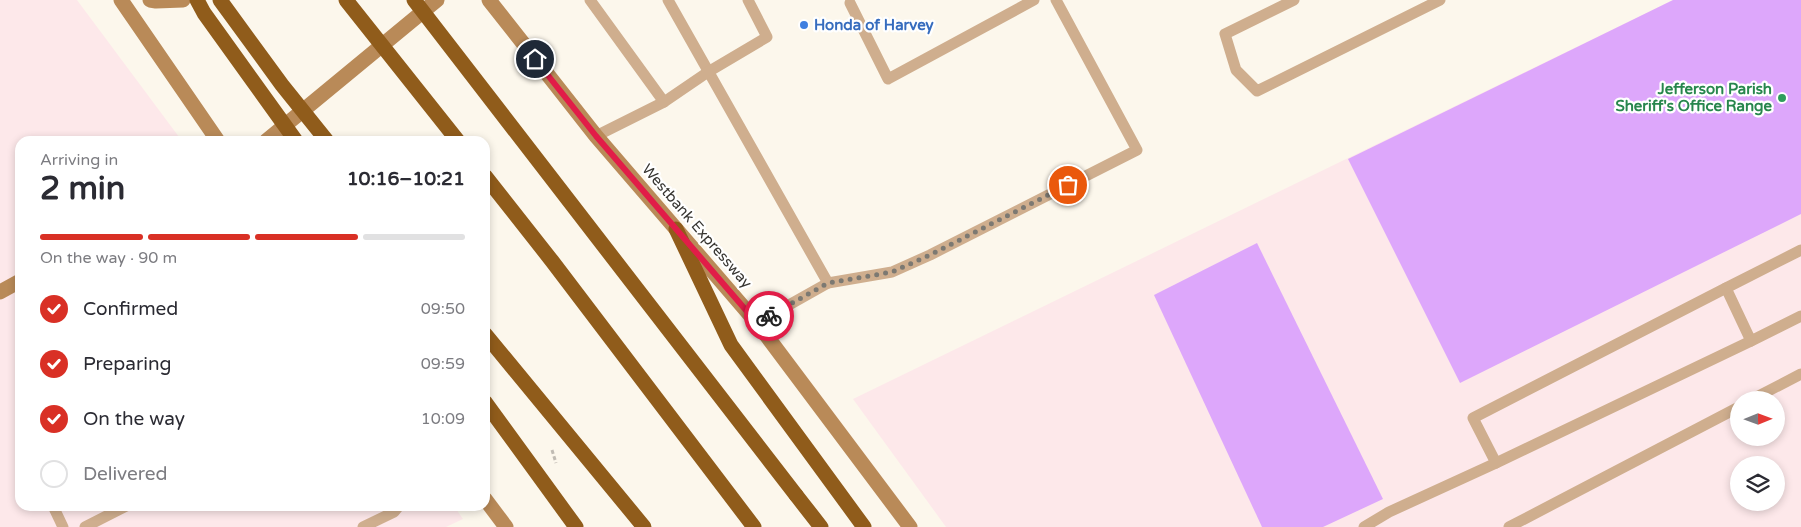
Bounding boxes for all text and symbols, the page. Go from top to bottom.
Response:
place label: Honda of Harvey [814,16,934,35]
marker: Honda of Harvey [798,19,810,31]
pin [514,38,556,80]
icon: home [521,45,549,73]
place label: Jefferson Parish Sheriff's Office Range [1616,80,1773,116]
marker: Jefferson Parish Sheriff's Office Range [1776,92,1788,104]
text: Arriving in [40,150,118,170]
street label: Westbank Expressway [638,160,756,292]
pin [1047,164,1089,206]
text: 10:16–10:21 [347,168,465,190]
text: 2 min [40,170,125,208]
icon: bag [1054,171,1082,199]
text: On the way · 90 m [40,248,177,268]
courier [744,291,794,341]
icon: check [40,295,68,323]
text: Confirmed [83,298,178,320]
text: 09:50 [421,299,465,319]
icon: bike [755,302,783,330]
icon: check [40,350,68,378]
text: Preparing [83,353,172,375]
text: 09:59 [421,354,465,374]
north arrow [1730,391,1785,446]
map controls [1730,391,1785,511]
icon: check [40,405,68,433]
text: On the way [83,408,185,430]
text: 10:09 [421,409,465,429]
button: layers [1730,456,1785,511]
text: Delivered [83,463,168,485]

